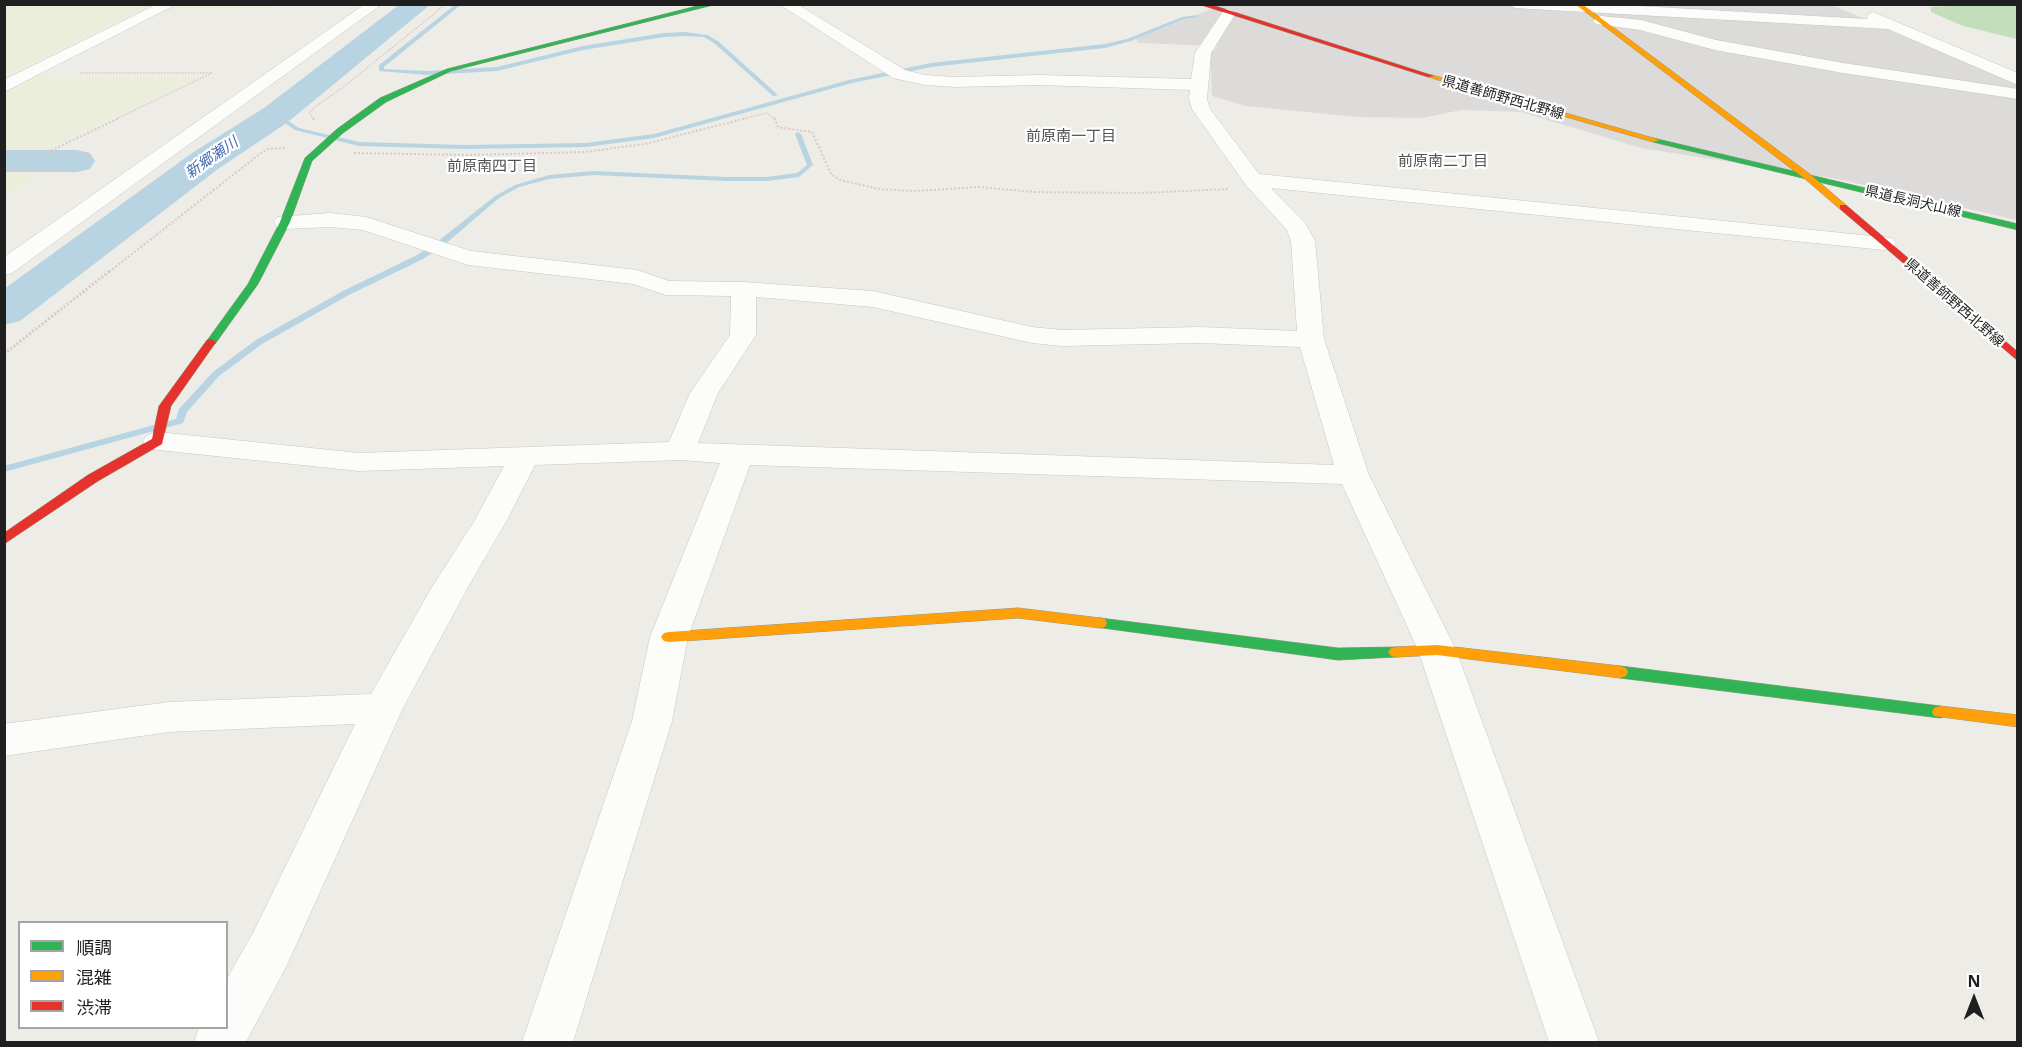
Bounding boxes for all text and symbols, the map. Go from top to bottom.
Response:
street label: 県道善師野西北野線 [1440,73,1566,123]
district label: 前原南一丁目 [1026,128,1116,146]
water label: 新郷瀬川 [182,133,242,183]
district label: 前原南二丁目 [1398,153,1488,171]
district label: 前原南四丁目 [447,158,537,176]
street label: 県道長洞犬山線 [1863,183,1963,221]
street label: 県道善師野西北野線 [1901,255,2007,351]
legend [18,921,228,1029]
text: 順調 [76,935,112,959]
text: 混雑 [76,965,112,989]
north arrow [1944,969,2004,1029]
text: N [1967,970,1981,992]
text: 渋滞 [76,995,112,1019]

